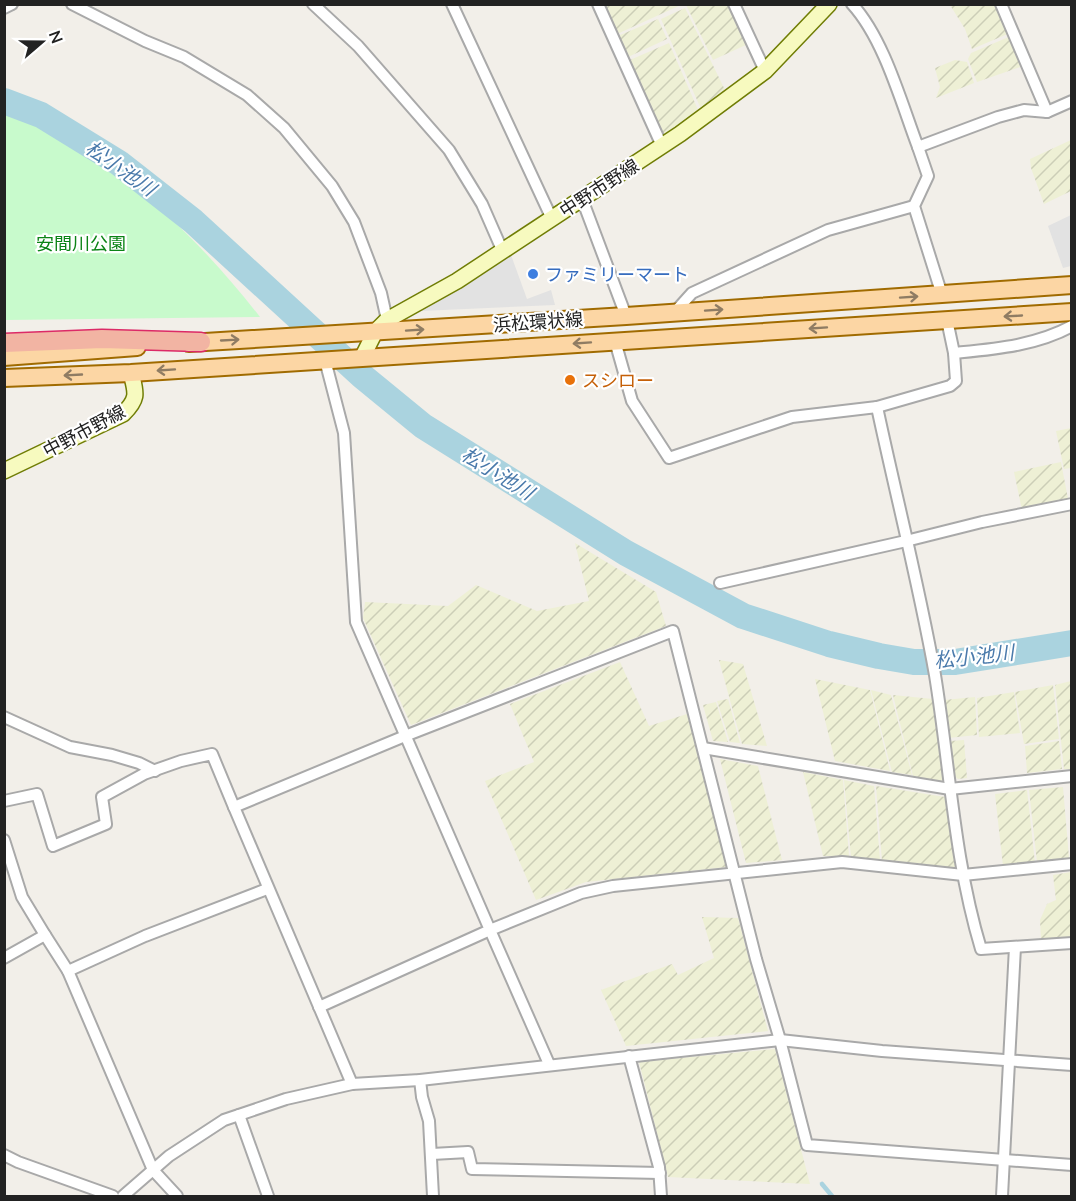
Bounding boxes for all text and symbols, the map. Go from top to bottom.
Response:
north arrow [12,12,72,72]
text: N [45,28,68,46]
water label: 松小池川 [81,135,163,202]
street label: 中野市野線 [555,154,643,222]
park label: 安間川公園 [36,232,126,255]
place label: ファミリーマート [545,263,689,286]
marker: ファミリーマート [526,267,540,281]
one-way arrow [899,292,918,303]
one-way arrow [704,305,724,316]
street label: 浜松環状線 [492,307,584,337]
one-way arrow [1004,310,1024,321]
one-way arrow [809,322,829,333]
one-way arrow [405,324,425,335]
one-way arrow [220,335,240,346]
one-way arrow [573,338,592,349]
one-way arrow [156,365,176,376]
place label: スシロー [582,369,654,392]
one-way arrow [63,370,83,381]
marker: スシロー [563,373,577,387]
street label: 中野市野線 [39,400,129,462]
water label: 松小池川 [457,441,540,506]
water label: 松小池川 [933,639,1017,673]

